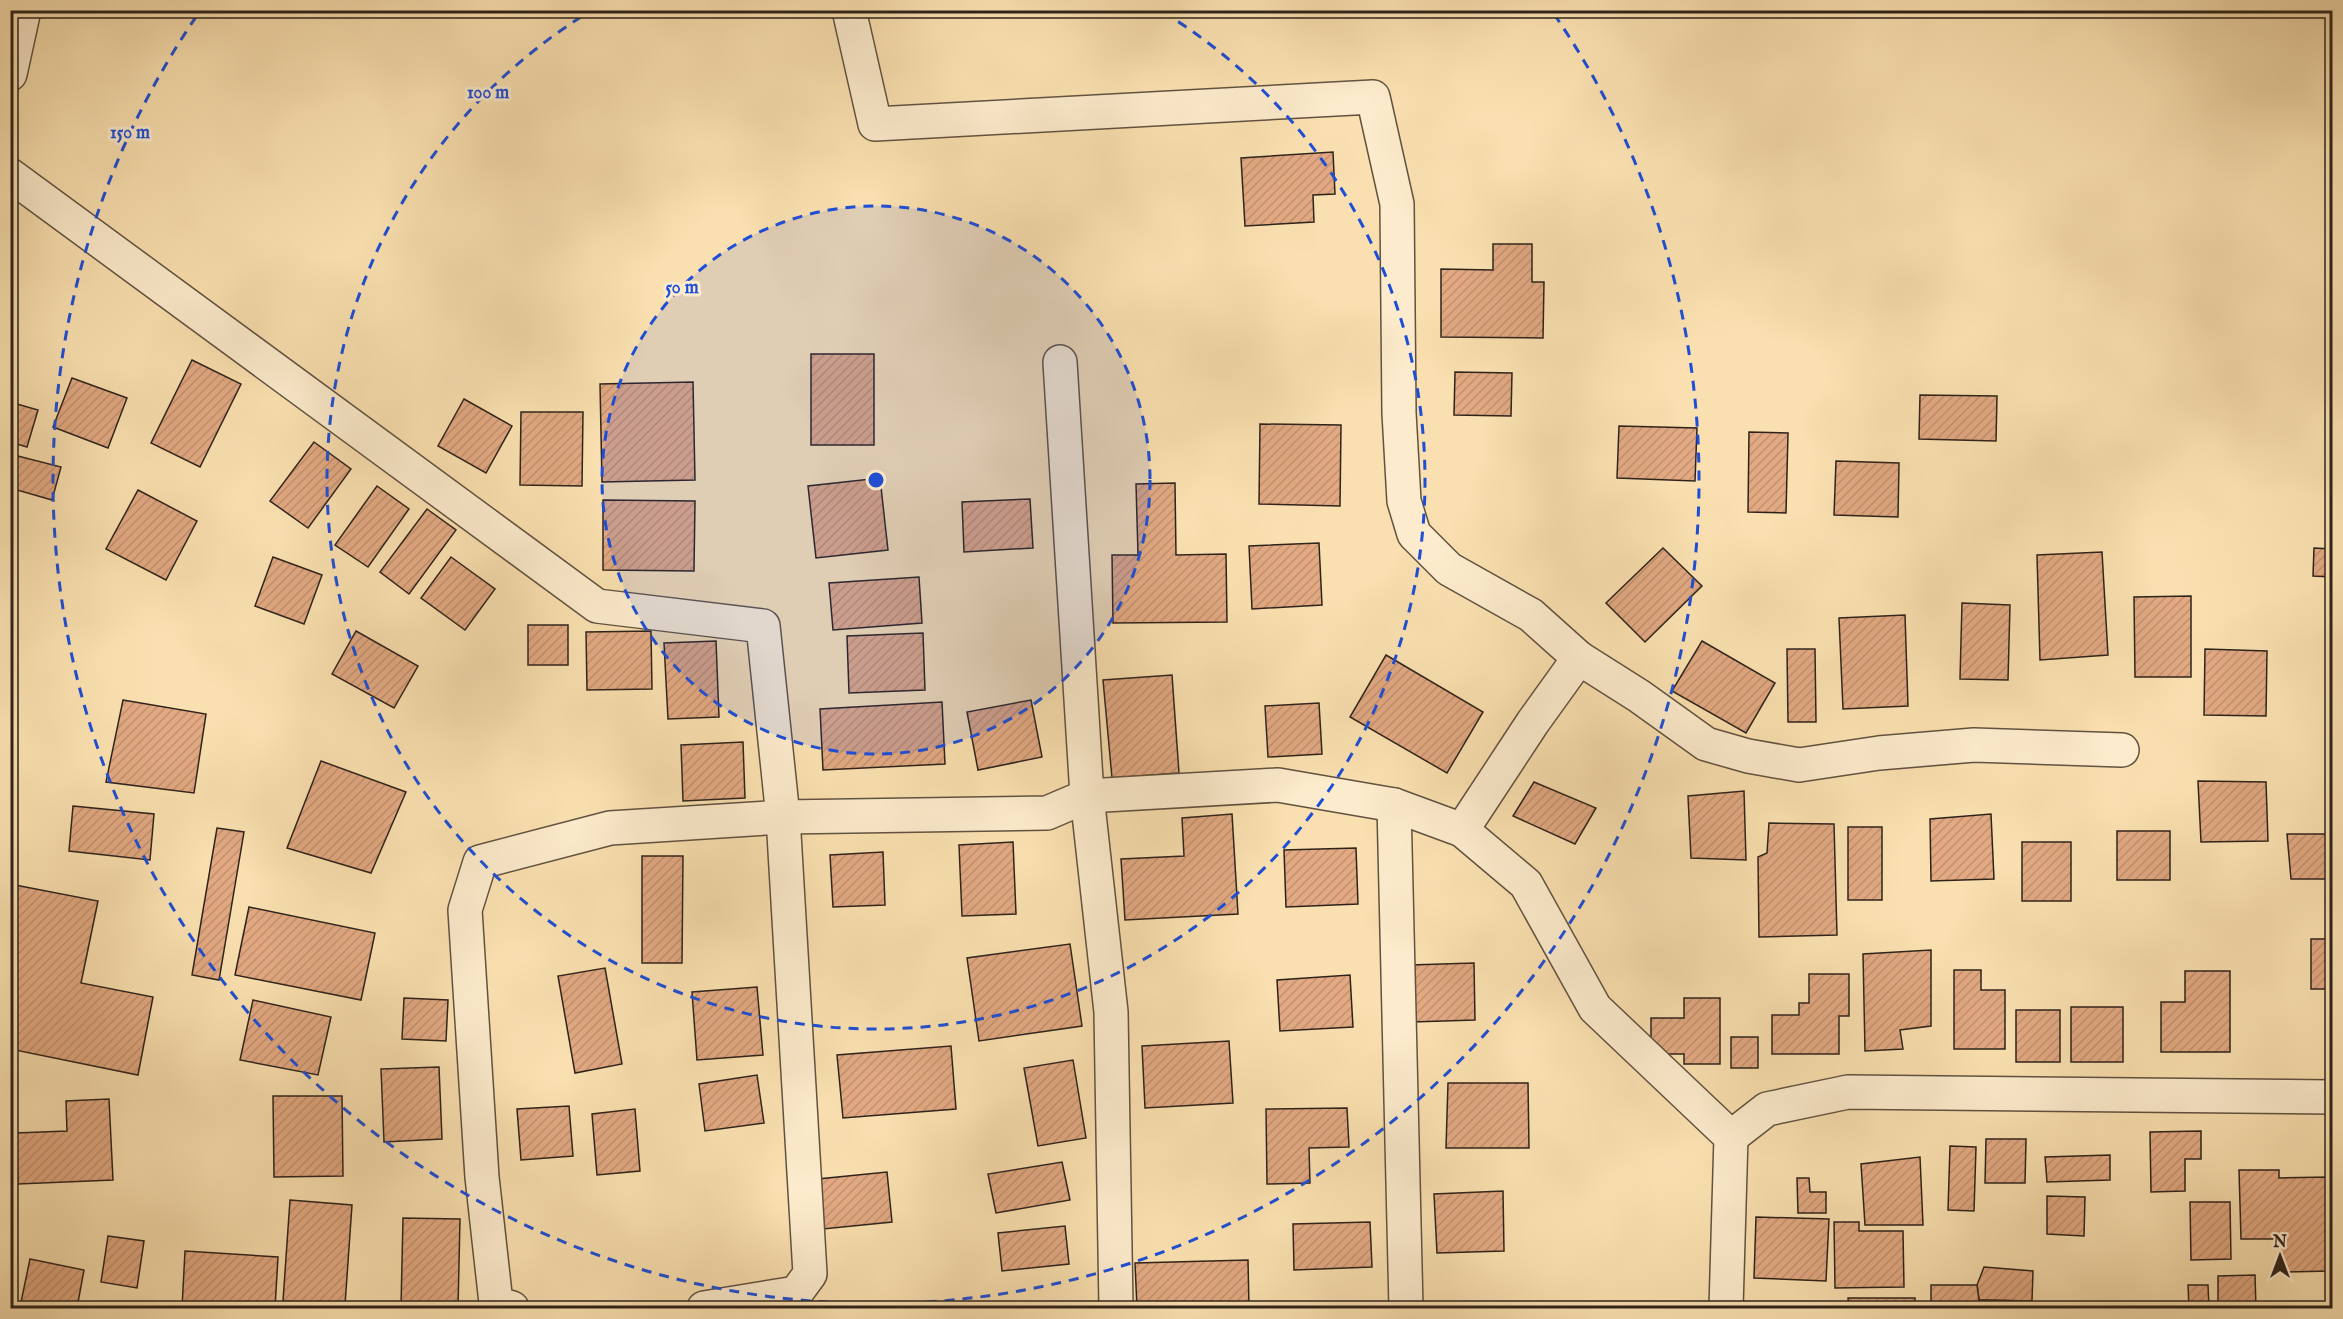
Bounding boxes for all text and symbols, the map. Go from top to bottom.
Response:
text: 100 m [467,82,509,105]
text: 150 m [110,122,150,145]
text: 50 m [665,277,699,300]
centre of rings [866,470,886,490]
north arrow [2250,1226,2310,1286]
text: N [2272,1233,2287,1253]

